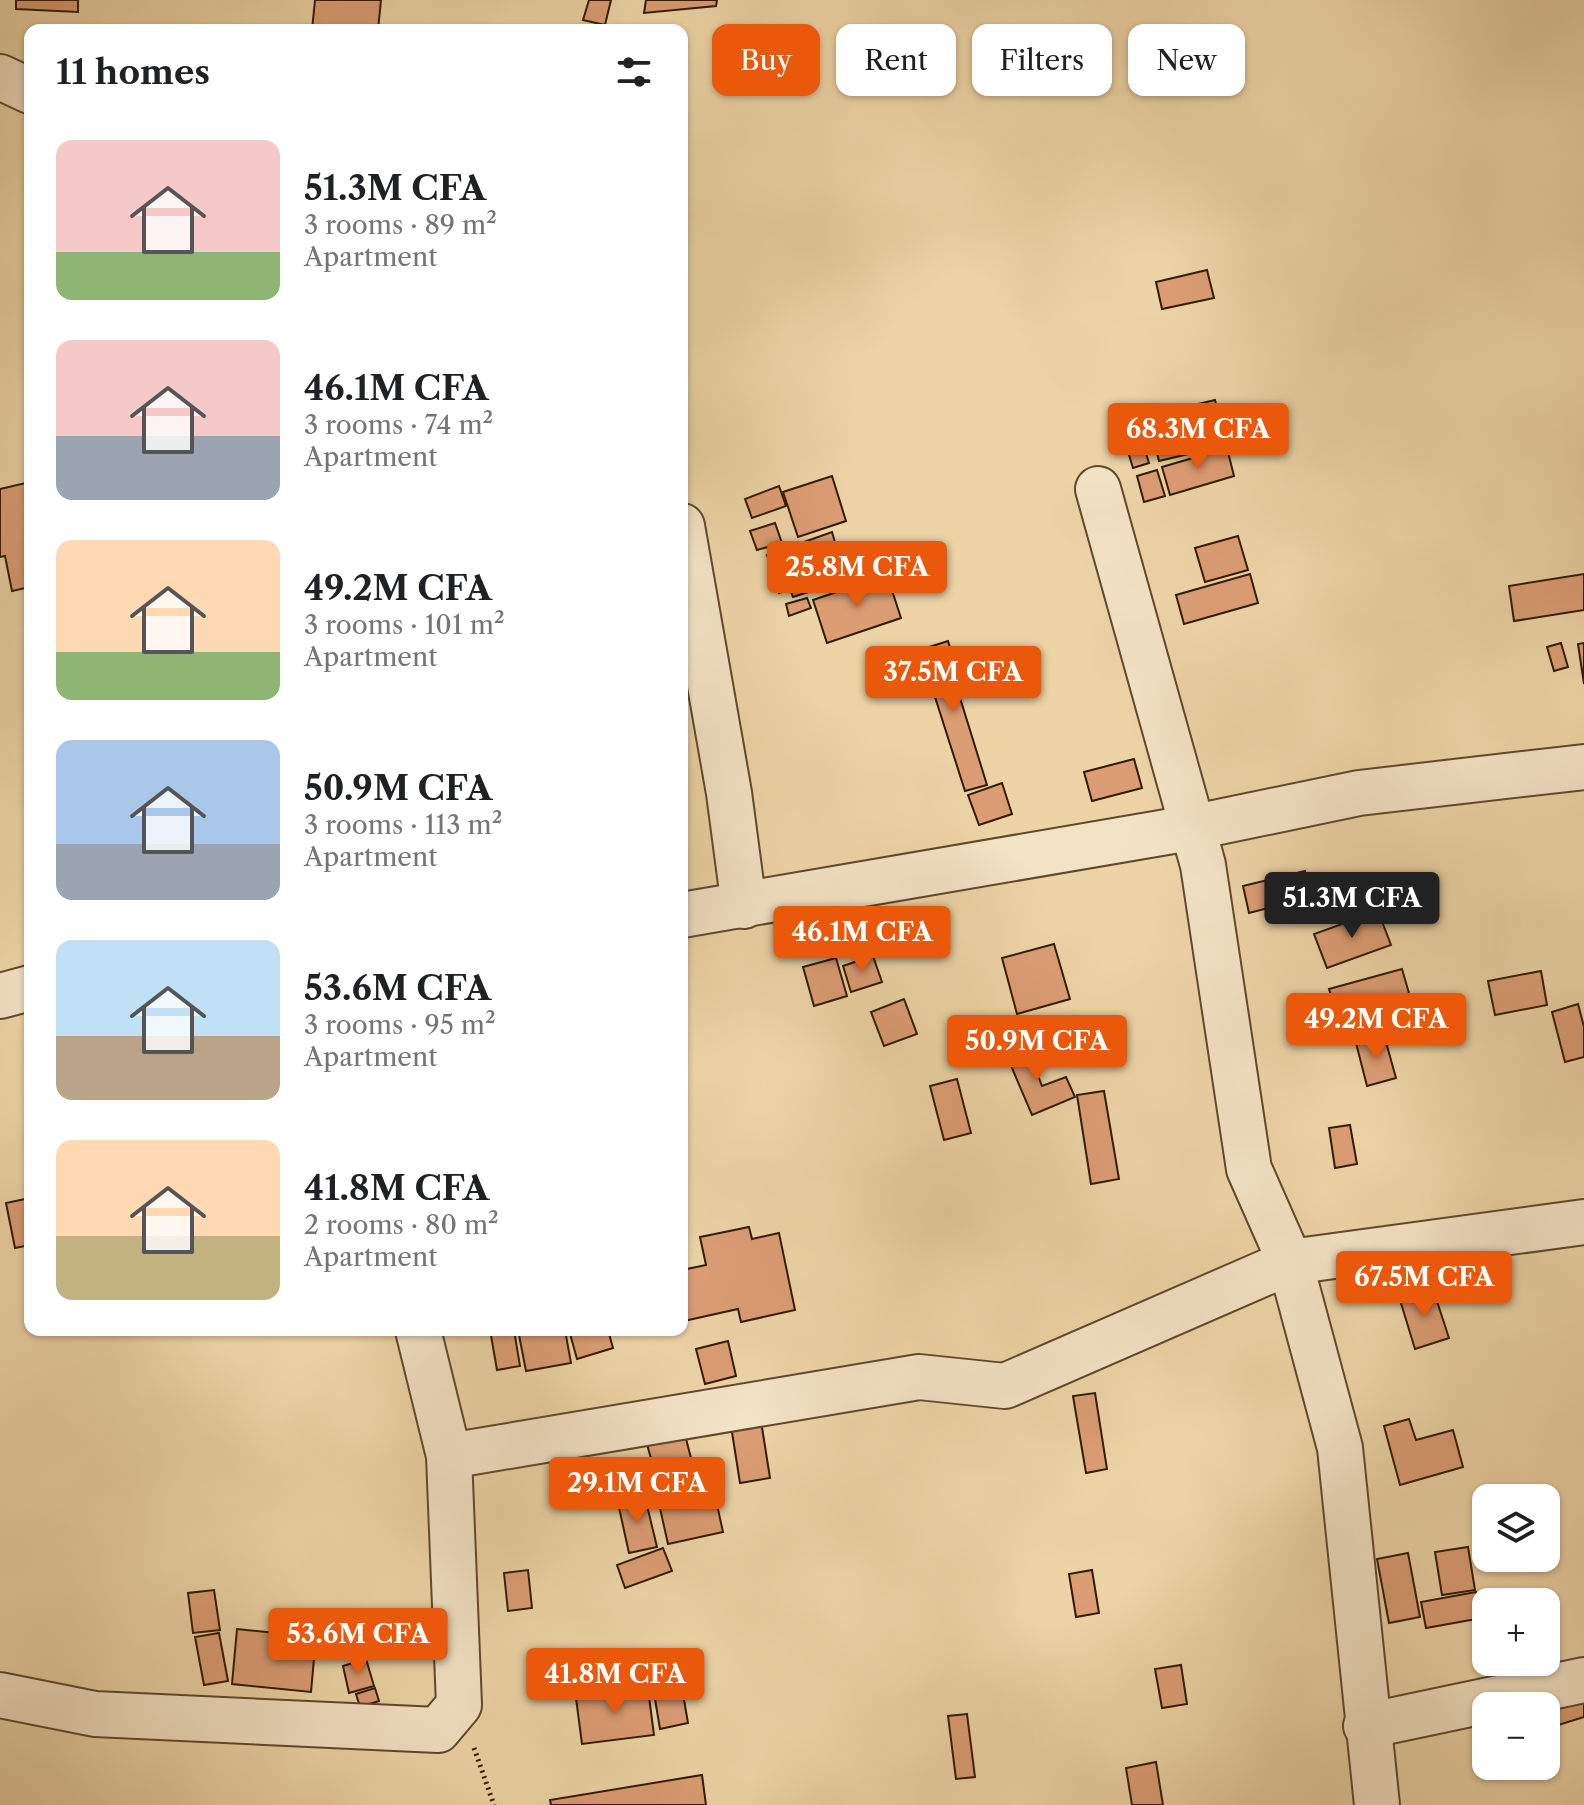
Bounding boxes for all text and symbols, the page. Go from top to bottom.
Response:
chip: Buy [712,24,820,96]
chip: Rent [836,24,956,96]
chip: Filters [972,24,1112,96]
chip: New [1128,24,1245,96]
icon: filters [612,50,656,94]
text: 11 homes [56,51,210,93]
text: 51.3M CFA [304,167,486,209]
icon: home [120,172,216,268]
text: 3 rooms · 89 m² [304,209,497,241]
text: Apartment [304,241,437,273]
text: 46.1M CFA [304,367,488,409]
icon: home [120,372,216,468]
pin: 68.3M CFA [1106,403,1290,471]
text: 3 rooms · 74 m² [304,409,493,441]
text: 68.3M CFA [1126,413,1270,445]
text: Apartment [304,441,437,473]
pin: 25.8M CFA [765,541,949,609]
text: 25.8M CFA [785,551,929,583]
text: 49.2M CFA [304,567,492,609]
icon: home [120,572,216,668]
text: 3 rooms · 101 m² [304,609,505,641]
text: Apartment [304,641,437,673]
pin: 37.5M CFA [861,646,1045,714]
text: 37.5M CFA [883,656,1023,688]
text: 50.9M CFA [304,767,492,809]
icon: home [120,772,216,868]
text: 3 rooms · 113 m² [304,809,502,841]
text: Apartment [304,841,437,873]
pin: 51.3M CFA [1260,872,1444,940]
text: 51.3M CFA [1282,882,1422,914]
pin: 46.1M CFA [770,906,954,974]
text: 46.1M CFA [791,916,933,948]
text: 53.6M CFA [304,967,491,1009]
icon: home [120,972,216,1068]
pin: 49.2M CFA [1284,993,1468,1061]
text: 49.2M CFA [1304,1003,1448,1035]
text: 3 rooms · 95 m² [304,1009,496,1041]
pin: 50.9M CFA [945,1015,1129,1083]
text: 50.9M CFA [965,1025,1109,1057]
text: Apartment [304,1041,437,1073]
text: 41.8M CFA [304,1167,489,1209]
icon: home [120,1172,216,1268]
text: 2 rooms · 80 m² [304,1209,499,1241]
text: Apartment [304,1241,437,1273]
pin: 67.5M CFA [1332,1251,1516,1319]
text: 67.5M CFA [1354,1261,1494,1293]
pin: 29.1M CFA [545,1457,729,1525]
text: 29.1M CFA [567,1467,707,1499]
map controls [1472,1484,1560,1780]
button: layers [1472,1484,1560,1572]
button: + [1472,1588,1560,1676]
pin: 53.6M CFA [266,1608,450,1676]
text: 53.6M CFA [287,1618,430,1650]
pin: 41.8M CFA [523,1648,707,1716]
text: 41.8M CFA [544,1658,686,1690]
button: − [1472,1692,1560,1780]

